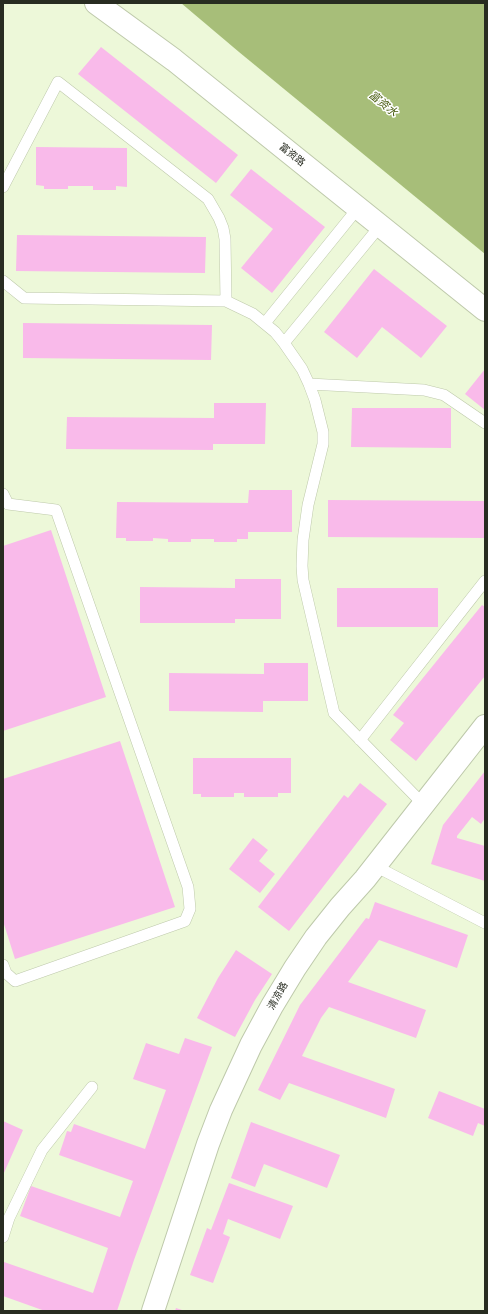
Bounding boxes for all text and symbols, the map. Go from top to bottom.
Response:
water label: 富资水 [366,88,400,120]
street label: 富资路 [277,141,307,169]
street label: 清凉路 [265,980,291,1012]

